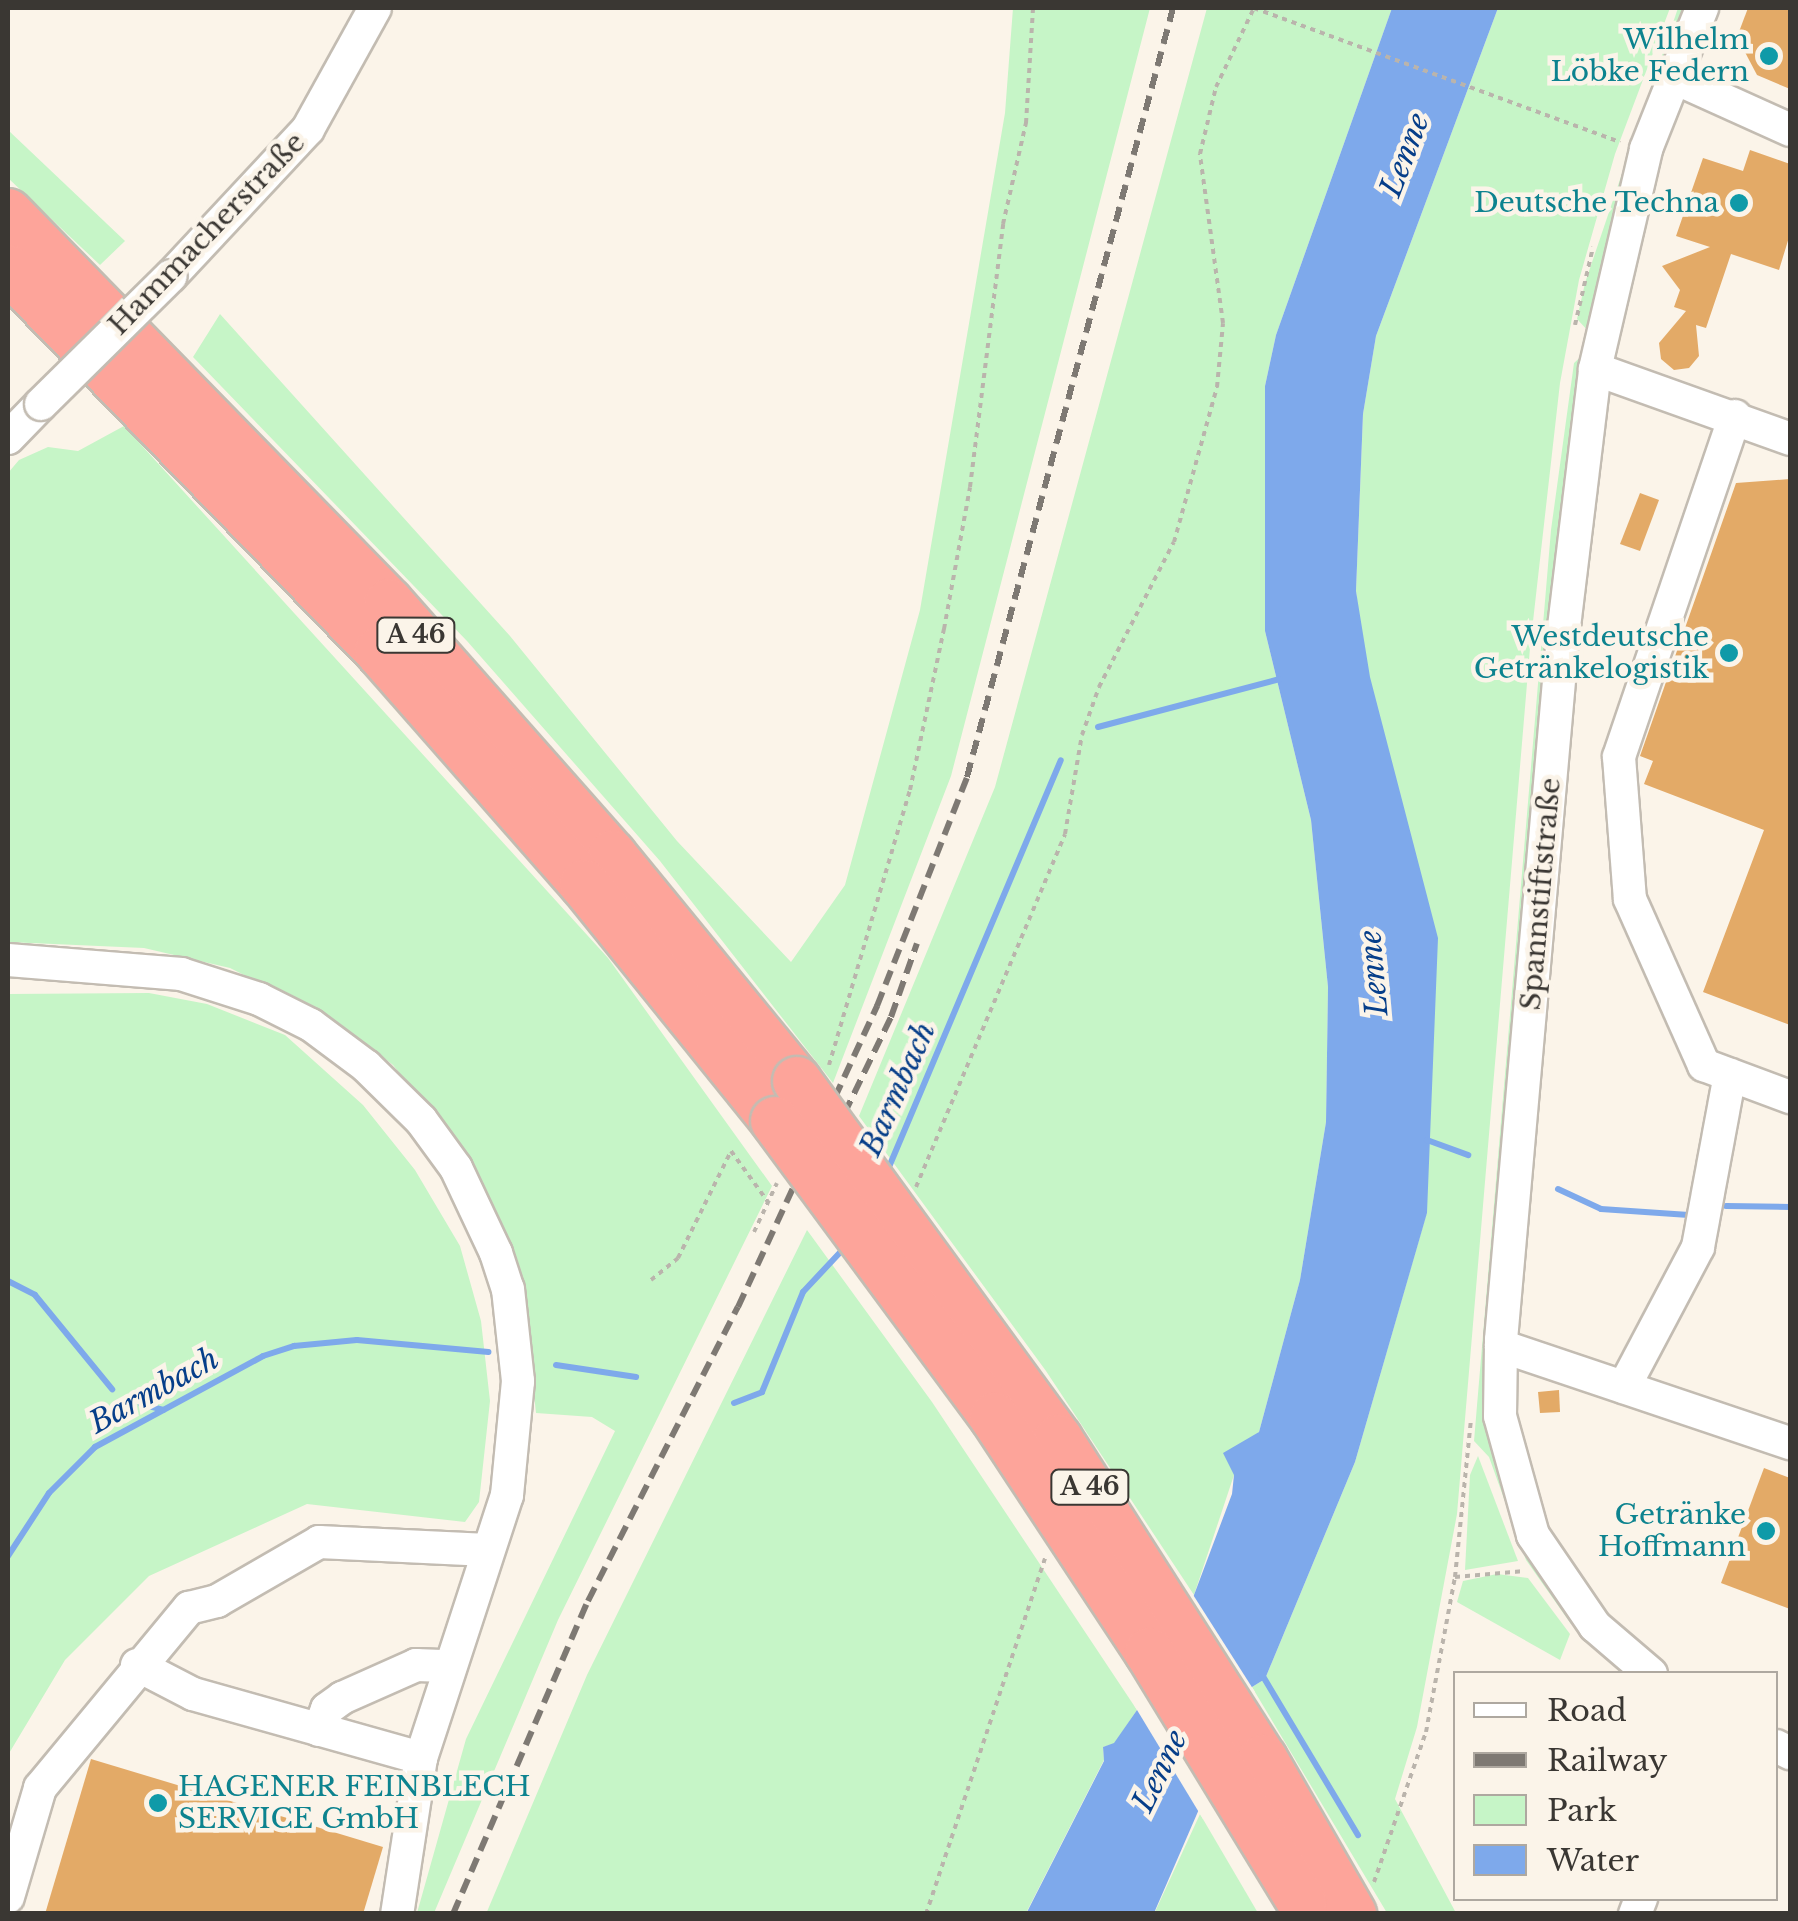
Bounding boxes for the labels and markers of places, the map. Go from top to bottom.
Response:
place label: Wilhelm Löbke Federn [1550,23,1749,89]
marker: Wilhelm Löbke Federn [1758,45,1780,67]
place label: Deutsche Techna [1473,186,1719,220]
marker: Deutsche Techna [1728,192,1750,214]
place label: Westdeutsche Getränkelogistik [1474,620,1709,686]
marker: Westdeutsche Getränkelogistik [1718,642,1740,664]
place label: Getränke Hoffmann [1598,1498,1746,1564]
marker: Getränke Hoffmann [1755,1520,1777,1542]
place label: HAGENER FEINBLECH SERVICE GmbH [178,1770,532,1836]
marker: HAGENER FEINBLECH SERVICE GmbH [147,1792,169,1814]

